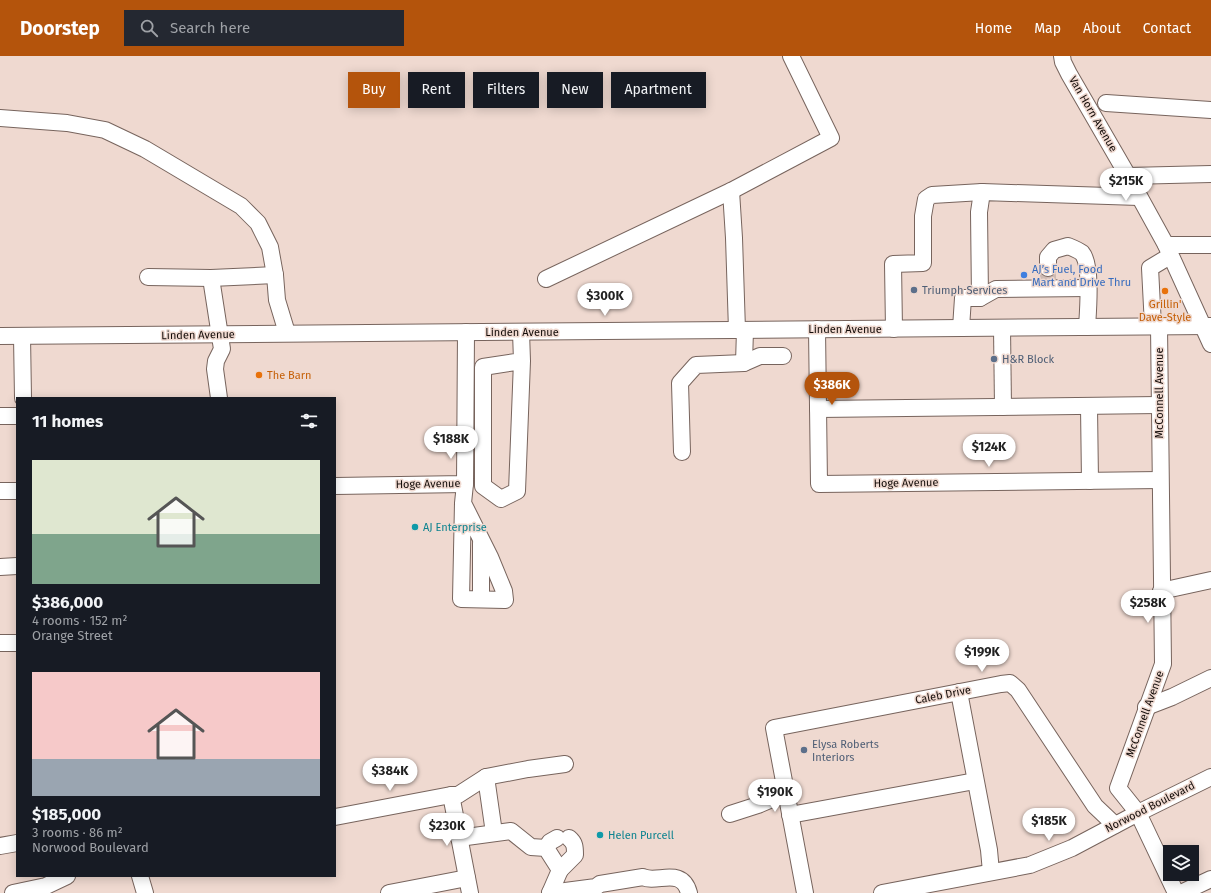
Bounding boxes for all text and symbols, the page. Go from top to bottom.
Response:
search box [124,10,404,46]
text: Doorstep [20,17,100,40]
icon: search [138,17,160,39]
text: Search here [170,19,250,37]
text: Home [975,20,1012,37]
text: Map [1034,20,1061,37]
text: About [1083,20,1121,37]
text: Contact [1143,20,1191,37]
chip: Buy [348,72,400,108]
chip: Rent [408,72,465,108]
chip: Filters [473,72,539,108]
chip: New [547,72,603,108]
chip: Apartment [611,72,706,108]
street label: Van Horn Avenue [1066,74,1120,154]
pin: $215K [1098,168,1154,202]
text: $215K [1109,173,1143,188]
place label: AJ’s Fuel, Food Mart and Drive Thru [1032,263,1131,289]
marker: AJ’s Fuel, Food Mart and Drive Thru [1019,270,1029,280]
pin: $300K [577,283,633,317]
place label: Triumph Services [922,284,1007,297]
marker: Triumph Services [909,285,919,295]
marker: Grillin' Dave-Style [1160,286,1170,296]
text: $300K [586,288,624,303]
place label: Grillin' Dave-Style [1139,298,1191,324]
street label: Linden Avenue [808,323,882,336]
street label: Linden Avenue [485,326,559,339]
street label: Linden Avenue [161,328,235,342]
street label: McConnell Avenue [1153,348,1166,438]
place label: H&R Block [1002,353,1055,366]
marker: H&R Block [989,354,999,364]
place label: The Barn [267,369,311,382]
marker: The Barn [254,370,264,380]
pin: $386K [804,372,860,406]
text: $386K [813,377,851,392]
icon: filters [298,410,320,432]
text: 11 homes [32,411,103,432]
pin: $188K [423,426,479,460]
text: $188K [433,431,469,446]
pin: $124K [961,434,1017,468]
text: $124K [972,439,1006,454]
street label: Hoge Avenue [873,476,939,490]
street label: Hoge Avenue [395,477,461,491]
icon: home [140,486,212,558]
place label: AJ Enterprise [423,521,487,534]
marker: AJ Enterprise [410,522,420,532]
pin: $258K [1120,590,1176,624]
text: $386,000 [32,592,103,613]
text: $258K [1130,595,1166,610]
text: 4 rooms · 152 m² [32,613,128,628]
text: Orange Street [32,628,113,643]
pin: $199K [954,639,1010,673]
text: $199K [964,644,1000,659]
street label: McConnell Avenue [1123,669,1167,759]
street label: Caleb Drive [914,683,972,707]
icon: home [140,698,212,770]
place label: Elysa Roberts Interiors [812,738,879,764]
marker: Elysa Roberts Interiors [799,745,809,755]
pin: $384K [362,758,418,792]
text: $384K [371,763,409,778]
pin: $190K [747,779,803,813]
street label: Norwood Boulevard [1103,779,1197,835]
text: $190K [757,784,793,799]
text: $185,000 [32,804,101,825]
pin: $185K [1021,808,1077,842]
pin: $230K [419,813,475,847]
text: $185K [1031,813,1067,828]
text: $230K [429,818,465,833]
text: 3 rooms · 86 m² [32,825,123,840]
place label: Helen Purcell [608,829,674,842]
marker: Helen Purcell [595,830,605,840]
text: Norwood Boulevard [32,840,149,855]
map controls [1163,845,1199,881]
button: layers [1163,845,1199,881]

